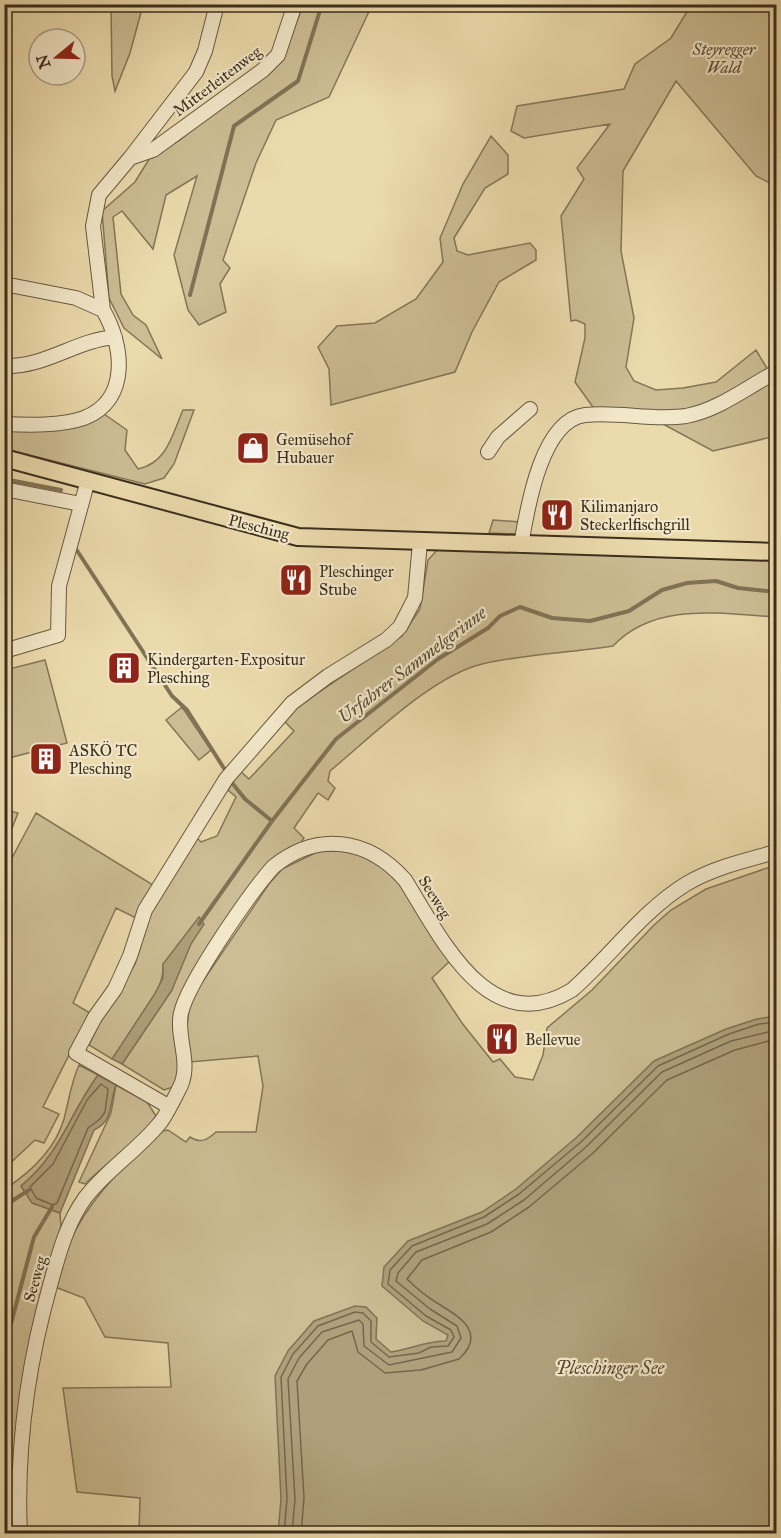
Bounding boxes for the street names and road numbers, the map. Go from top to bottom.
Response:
street label: Mitterleitenweg [169,41,266,121]
street label: Plesching [226,510,292,545]
street label: Seeweg [414,872,456,923]
street label: Seeweg [19,1253,52,1304]

